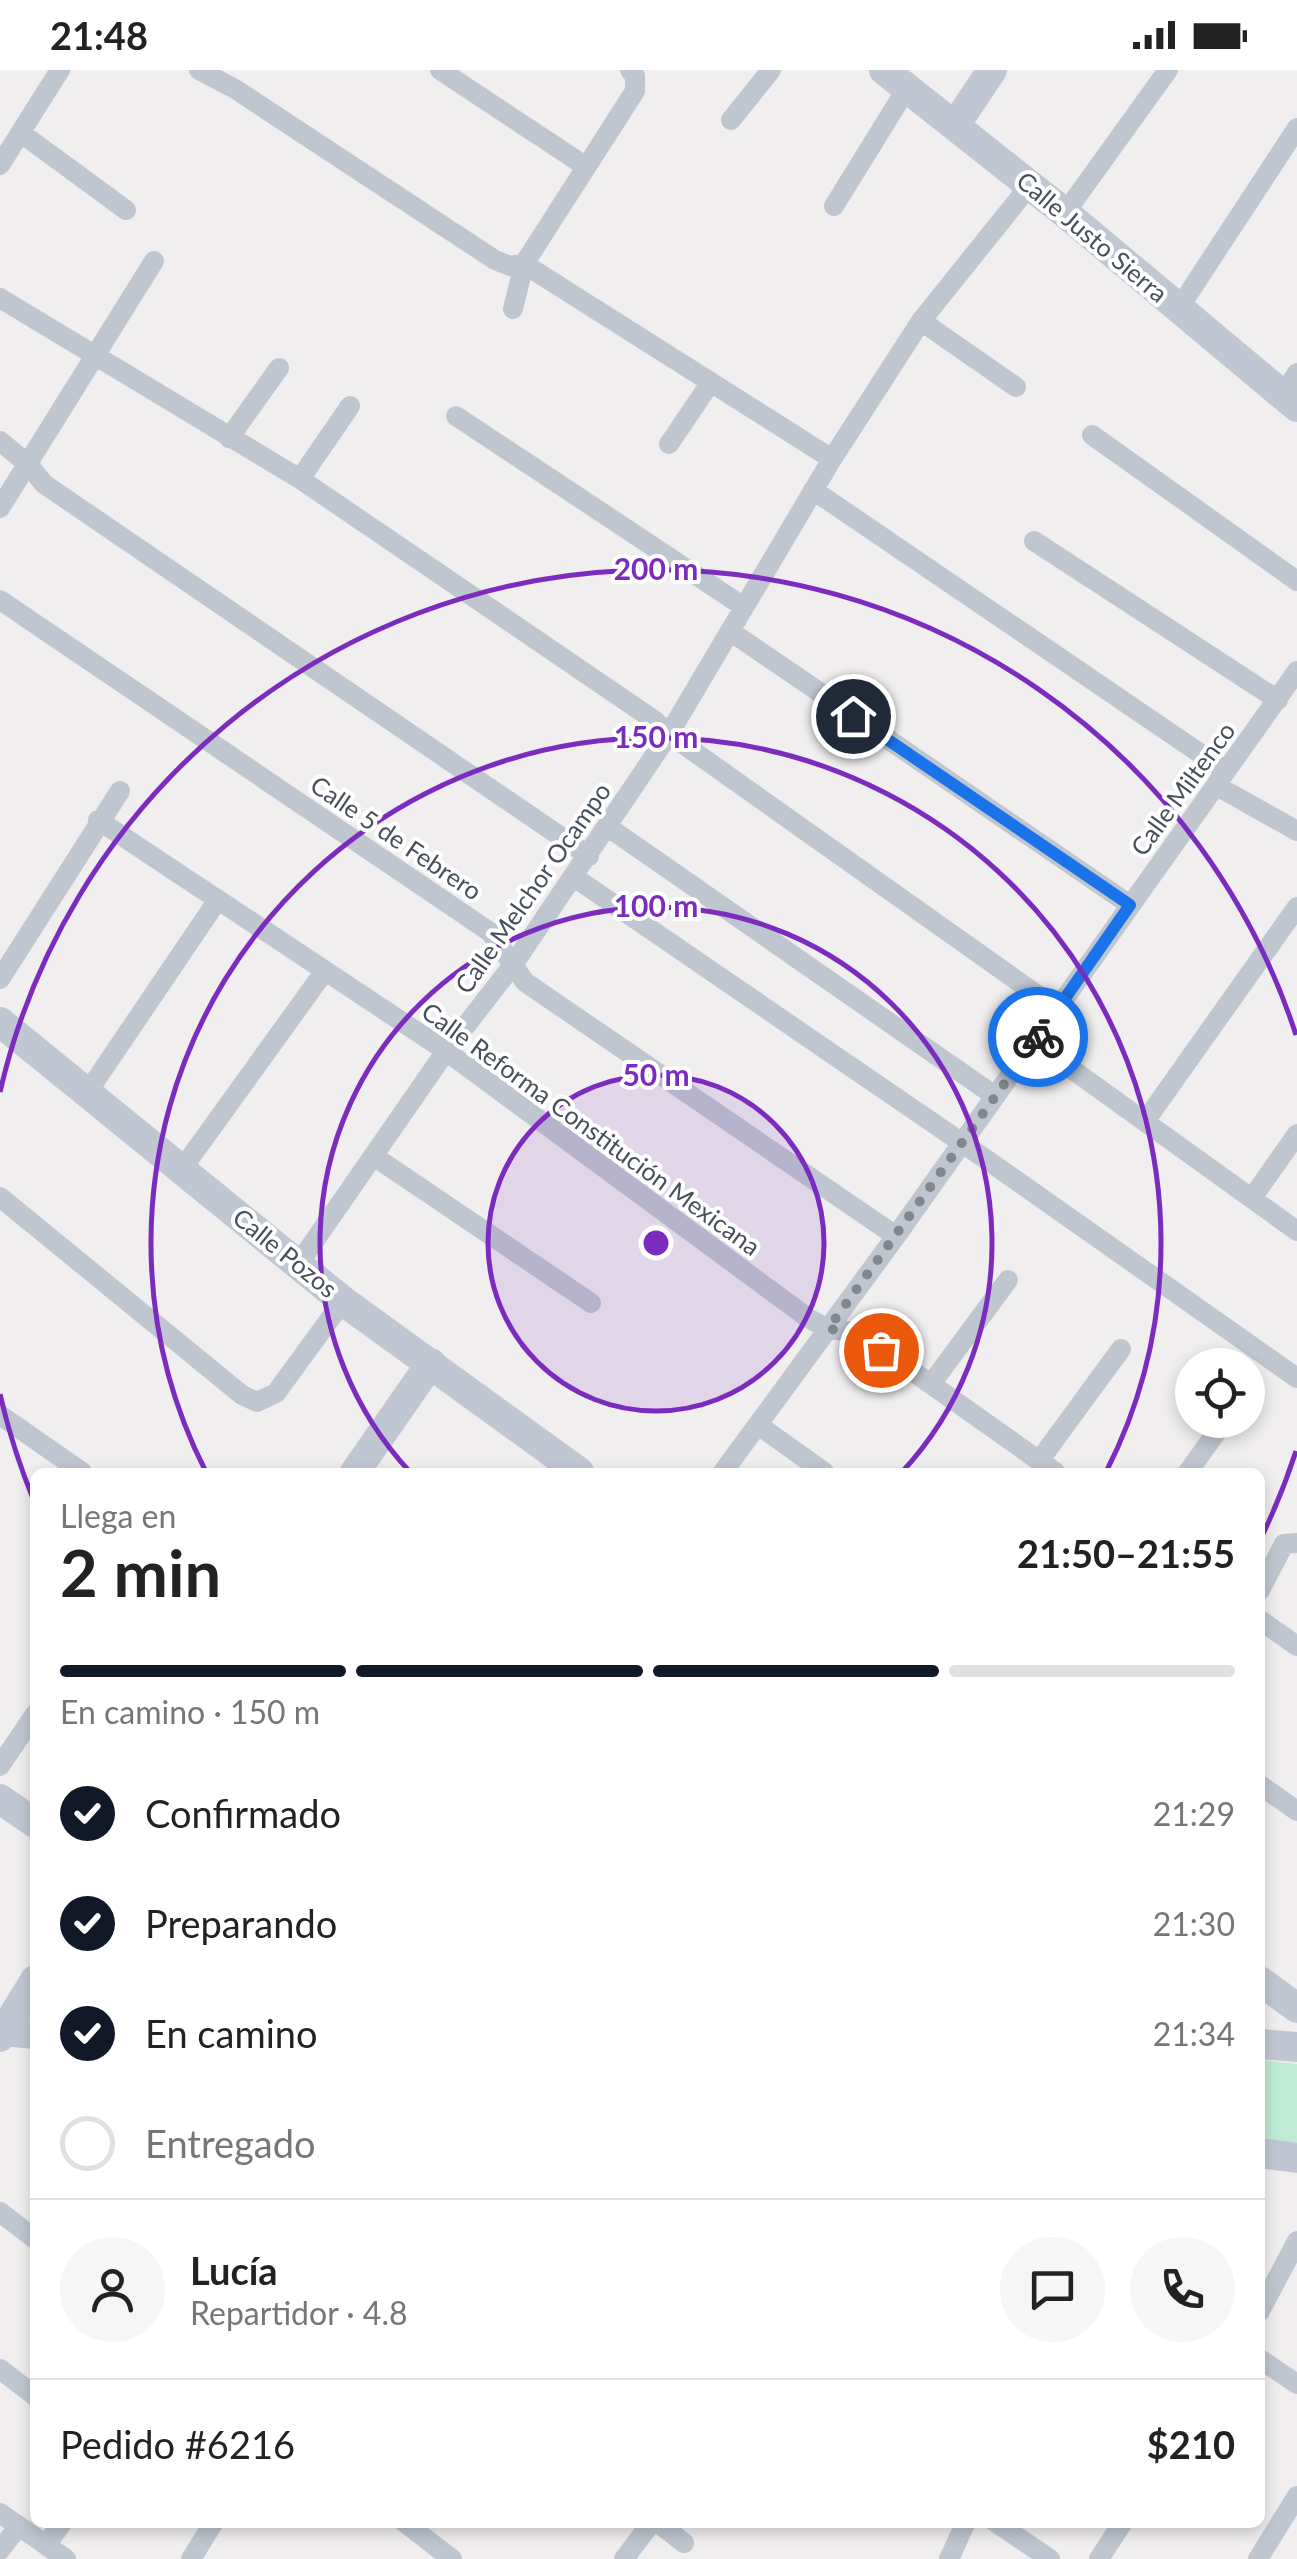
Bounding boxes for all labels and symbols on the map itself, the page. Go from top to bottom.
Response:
street label: Calle Justo Sierra [1011,165,1174,308]
text: 200 m [614,550,698,586]
pin [811,674,896,759]
street label: Calle Miltenco [1124,716,1241,861]
text: 150 m [614,718,698,754]
street label: Calle 5 de Febrero [305,769,488,905]
street label: Calle Melchor Ocampo [448,776,616,999]
text: 100 m [614,887,698,923]
courier [988,987,1088,1087]
street label: Calle Reforma Constitución Mexicana [417,995,767,1261]
text: 50 m [622,1056,690,1092]
street label: Calle Pozos [228,1201,344,1303]
centre of rings [638,1225,674,1261]
pin [839,1308,924,1393]

